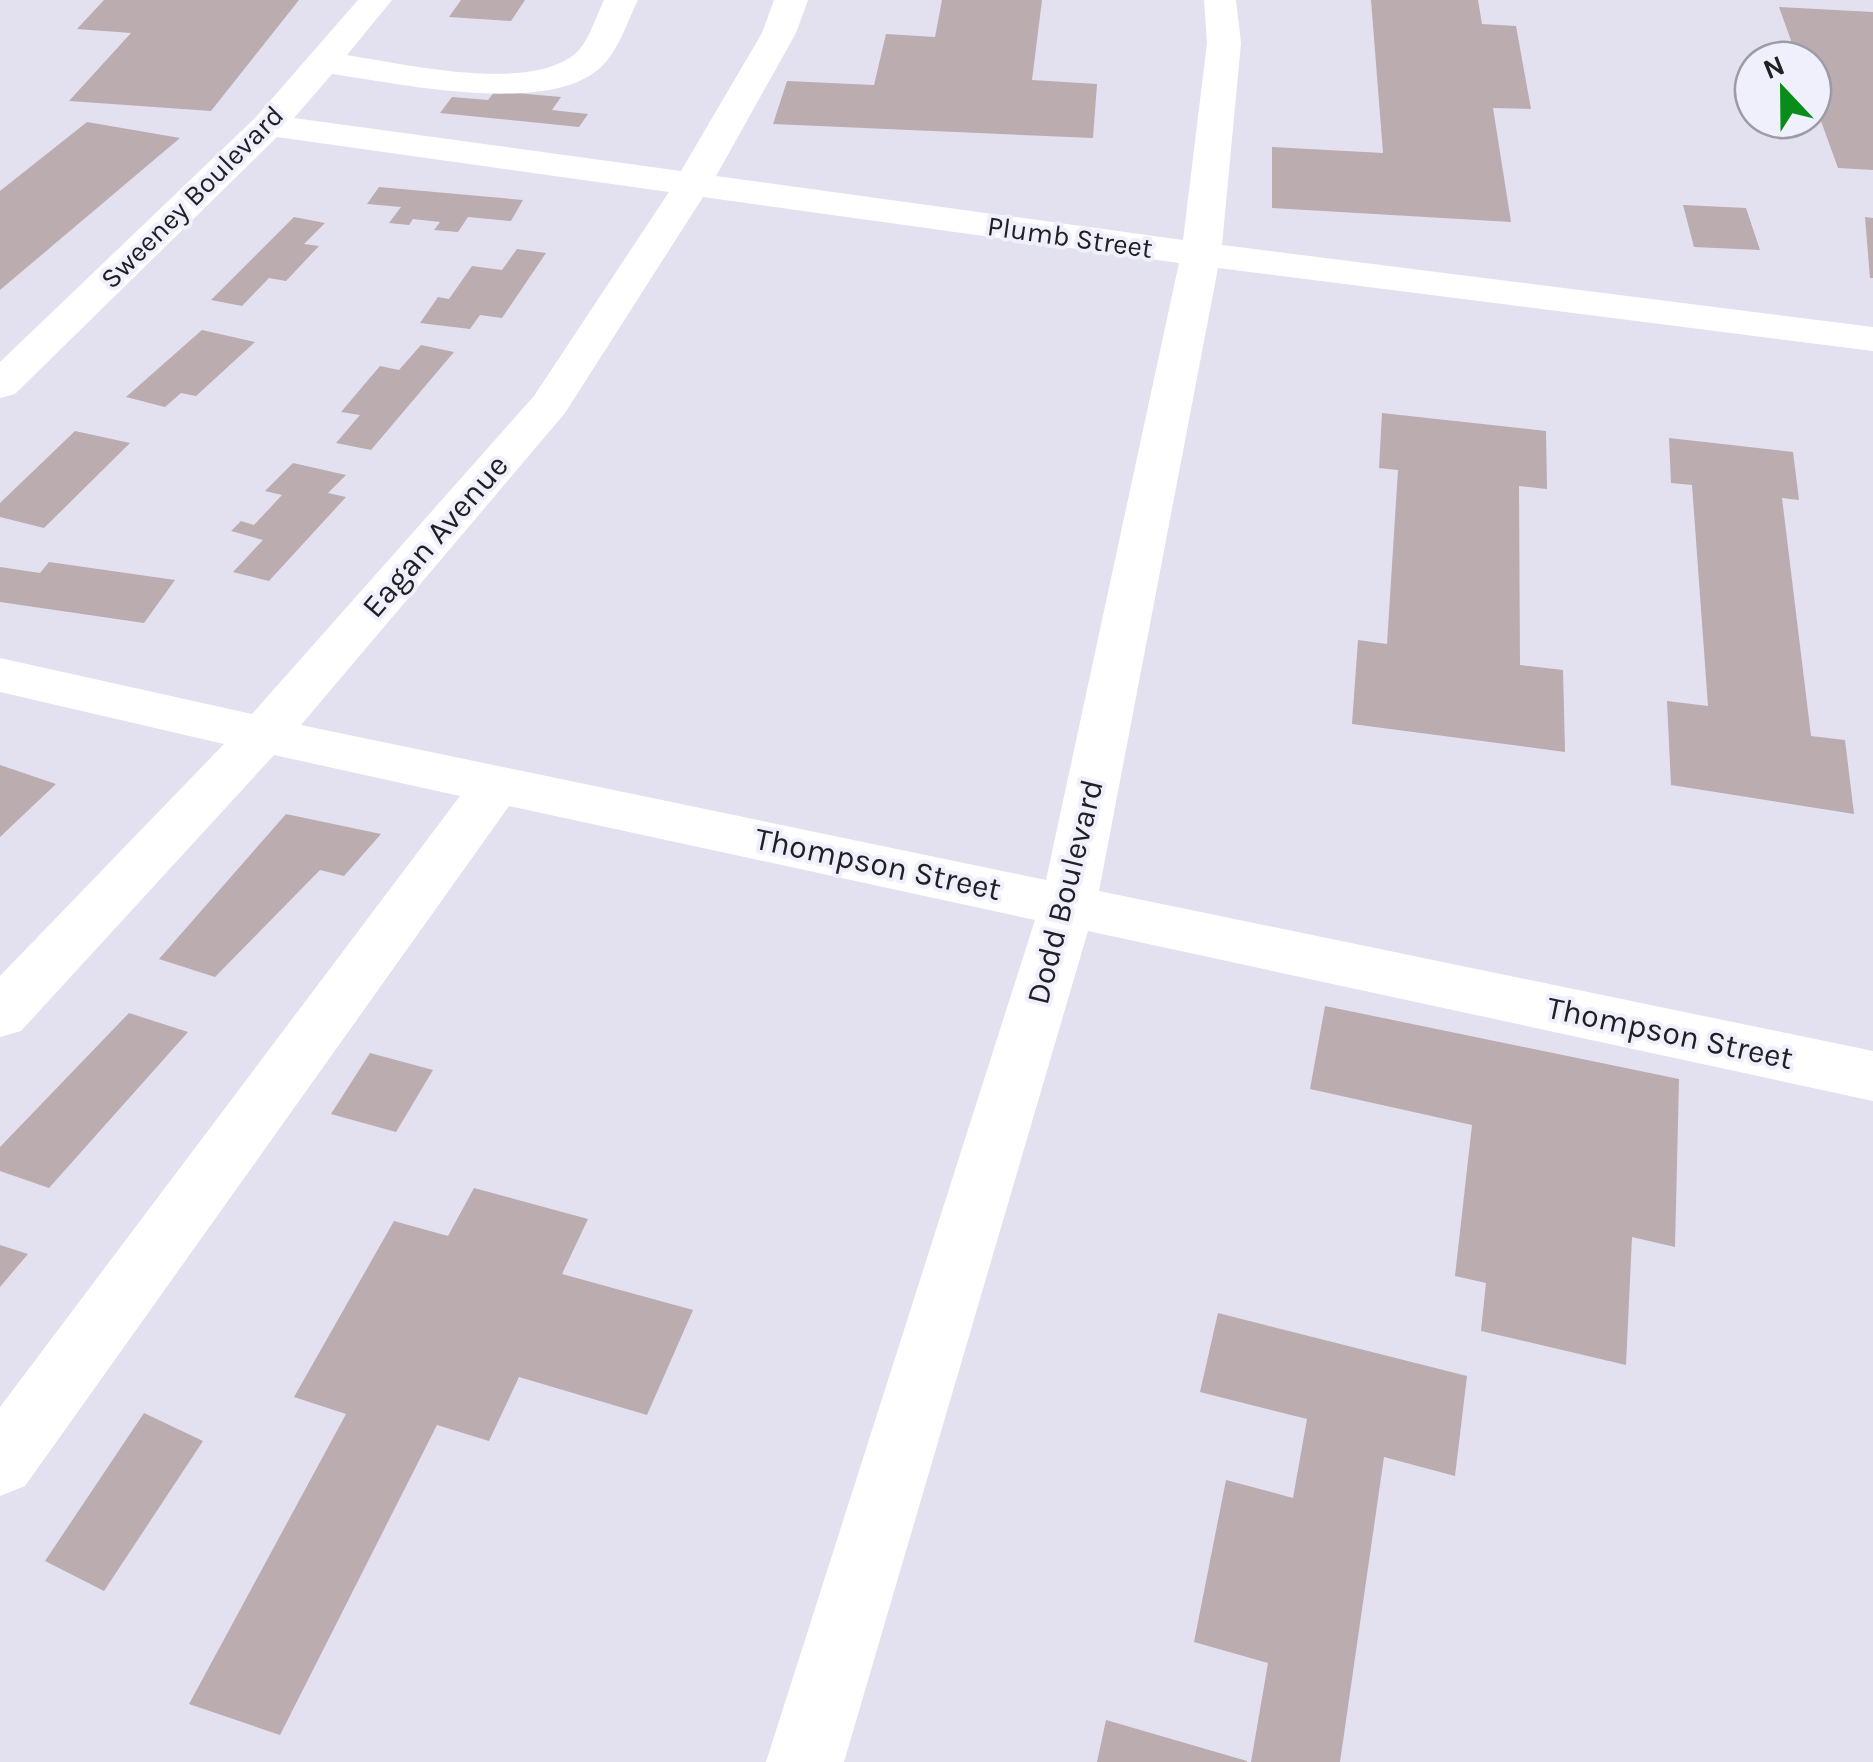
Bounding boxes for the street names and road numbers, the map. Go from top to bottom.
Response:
street label: Sweeney Boulevard [94,99,290,295]
street label: Plumb Street [985,209,1155,265]
street label: Eagan Avenue [354,447,516,625]
street label: Dodd Boulevard [1019,776,1111,1008]
street label: Thompson Street [752,820,1004,908]
street label: Thompson Street [1544,989,1796,1077]

